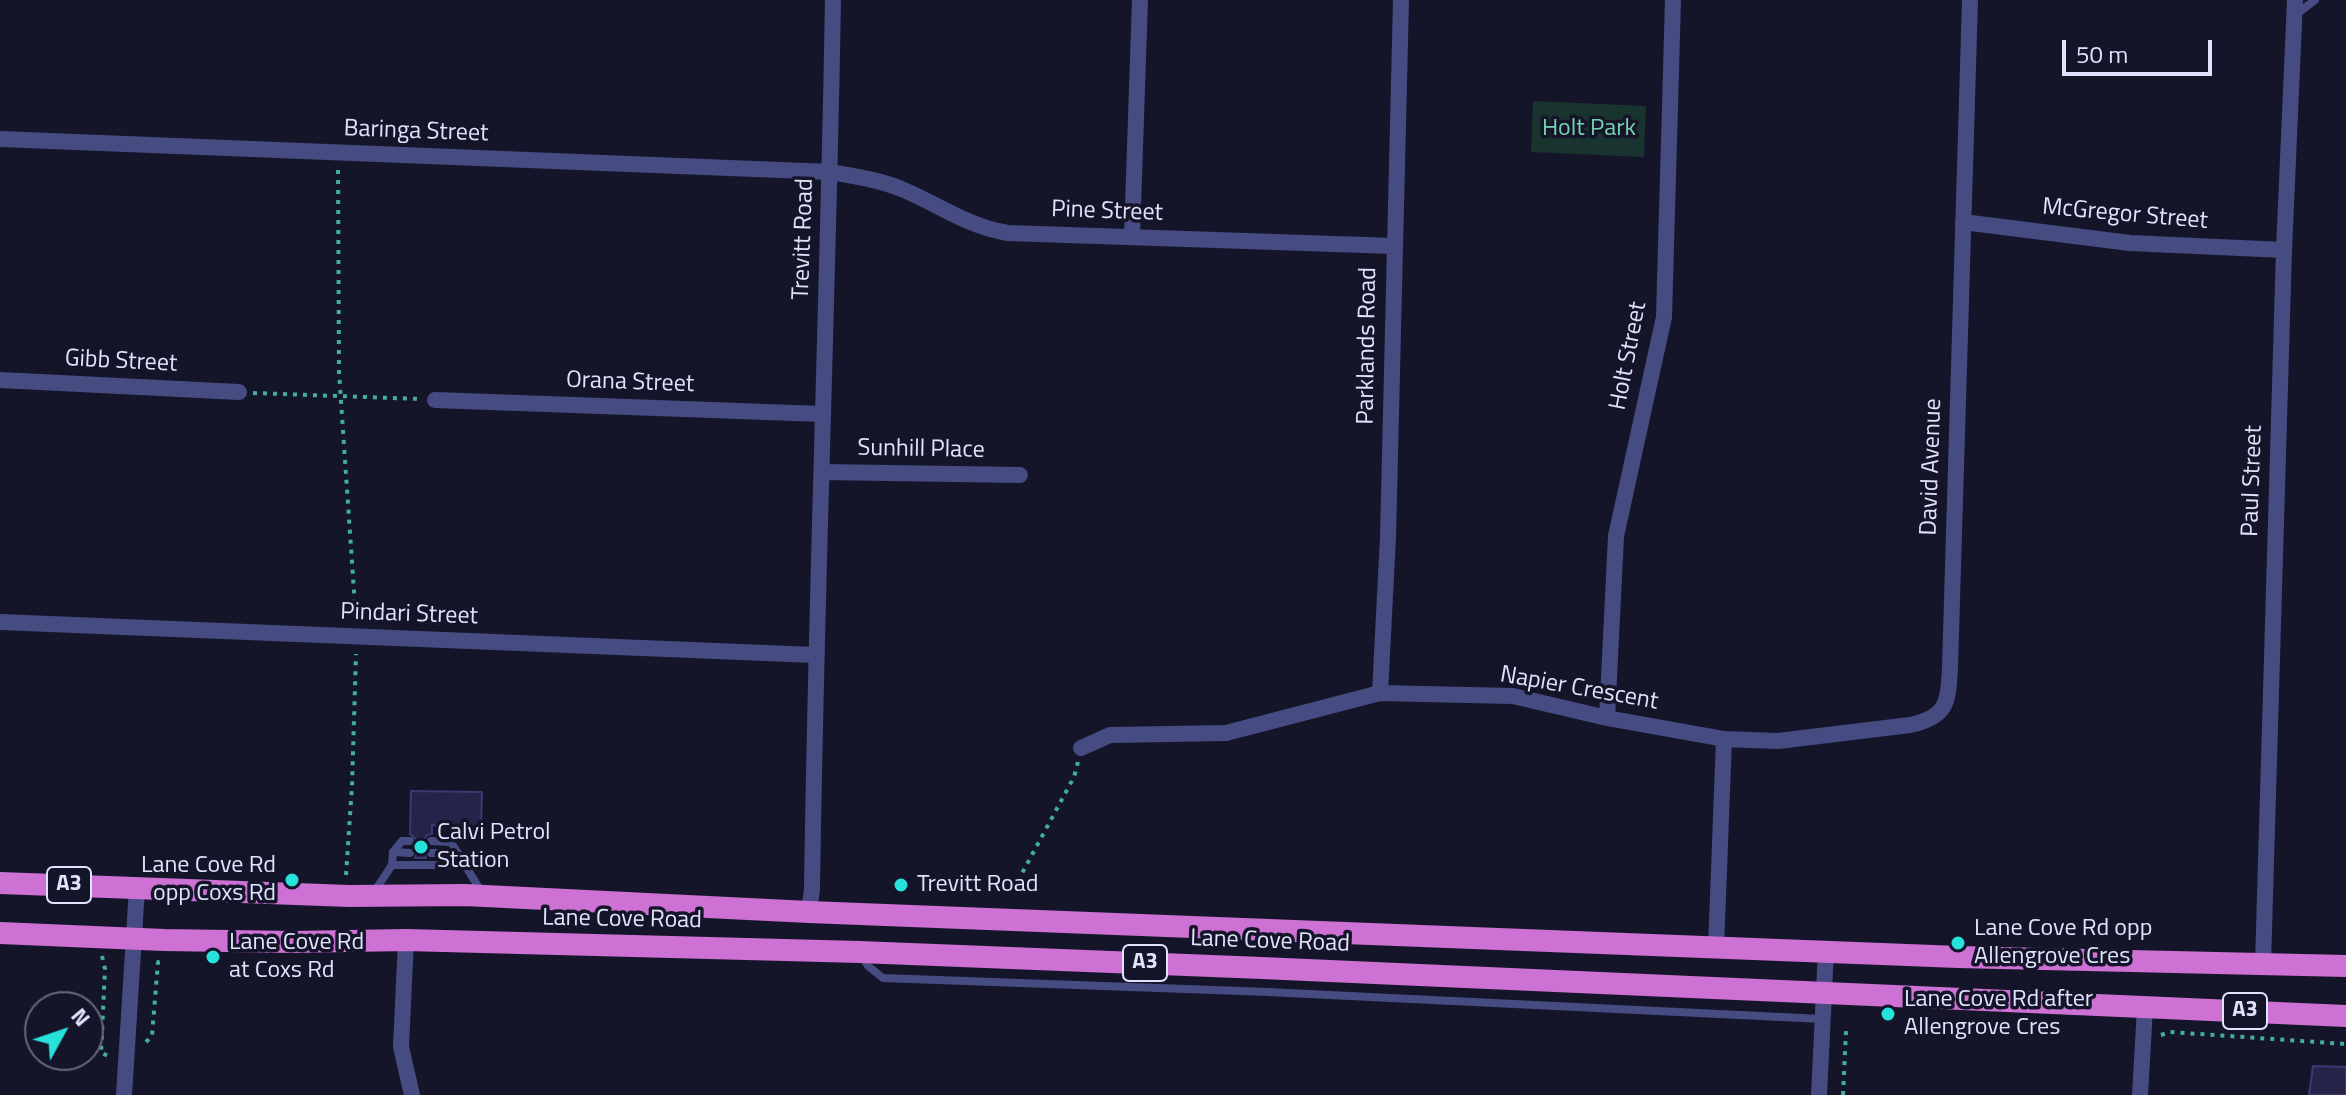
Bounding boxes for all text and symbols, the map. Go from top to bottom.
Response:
scale bar [2066,24,2216,74]
text: 50 m [2076,36,2128,72]
street label: Baringa Street [343,115,489,149]
park label: Holt Park [1542,115,1636,143]
street label: Trevitt Road [787,178,821,300]
street label: McGregor Street [2041,193,2209,237]
street label: Pine Street [1051,196,1163,228]
street label: Parklands Road [1352,267,1384,425]
street label: Holt Street [1604,299,1654,413]
street label: Gibb Street [64,345,178,379]
street label: Orana Street [565,366,695,400]
street label: David Avenue [1915,398,1949,536]
street label: Paul Street [2237,425,2269,537]
street label: Sunhill Place [857,434,985,466]
street label: Pindari Street [340,598,478,632]
street label: Napier Crescent [1498,661,1660,717]
place label: Calvi Petrol Station [437,819,551,875]
marker: Calvi Petrol Station [412,838,430,856]
place label: Lane Cove Rd opp Coxs Rd [141,852,276,908]
road number: A3 [47,867,91,903]
marker: Lane Cove Rd opp Coxs Rd [283,871,301,889]
place label: Trevitt Road [917,871,1038,899]
marker: Trevitt Road [892,876,910,894]
street label: Lane Cove Road [542,904,702,936]
place label: Lane Cove Rd opp Allengrove Cres [1974,915,2152,971]
street label: Lane Cove Road [1190,925,1350,959]
place label: Lane Cove Rd at Coxs Rd [229,929,364,985]
marker: Lane Cove Rd opp Allengrove Cres [1949,934,1967,952]
road number: A3 [1123,945,1167,981]
marker: Lane Cove Rd at Coxs Rd [204,948,222,966]
place label: Lane Cove Rd after Allengrove Cres [1904,986,2093,1042]
north arrow [24,991,104,1071]
road number: A3 [2223,993,2267,1029]
text: N [63,1000,99,1034]
marker: Lane Cove Rd after Allengrove Cres [1879,1005,1897,1023]

